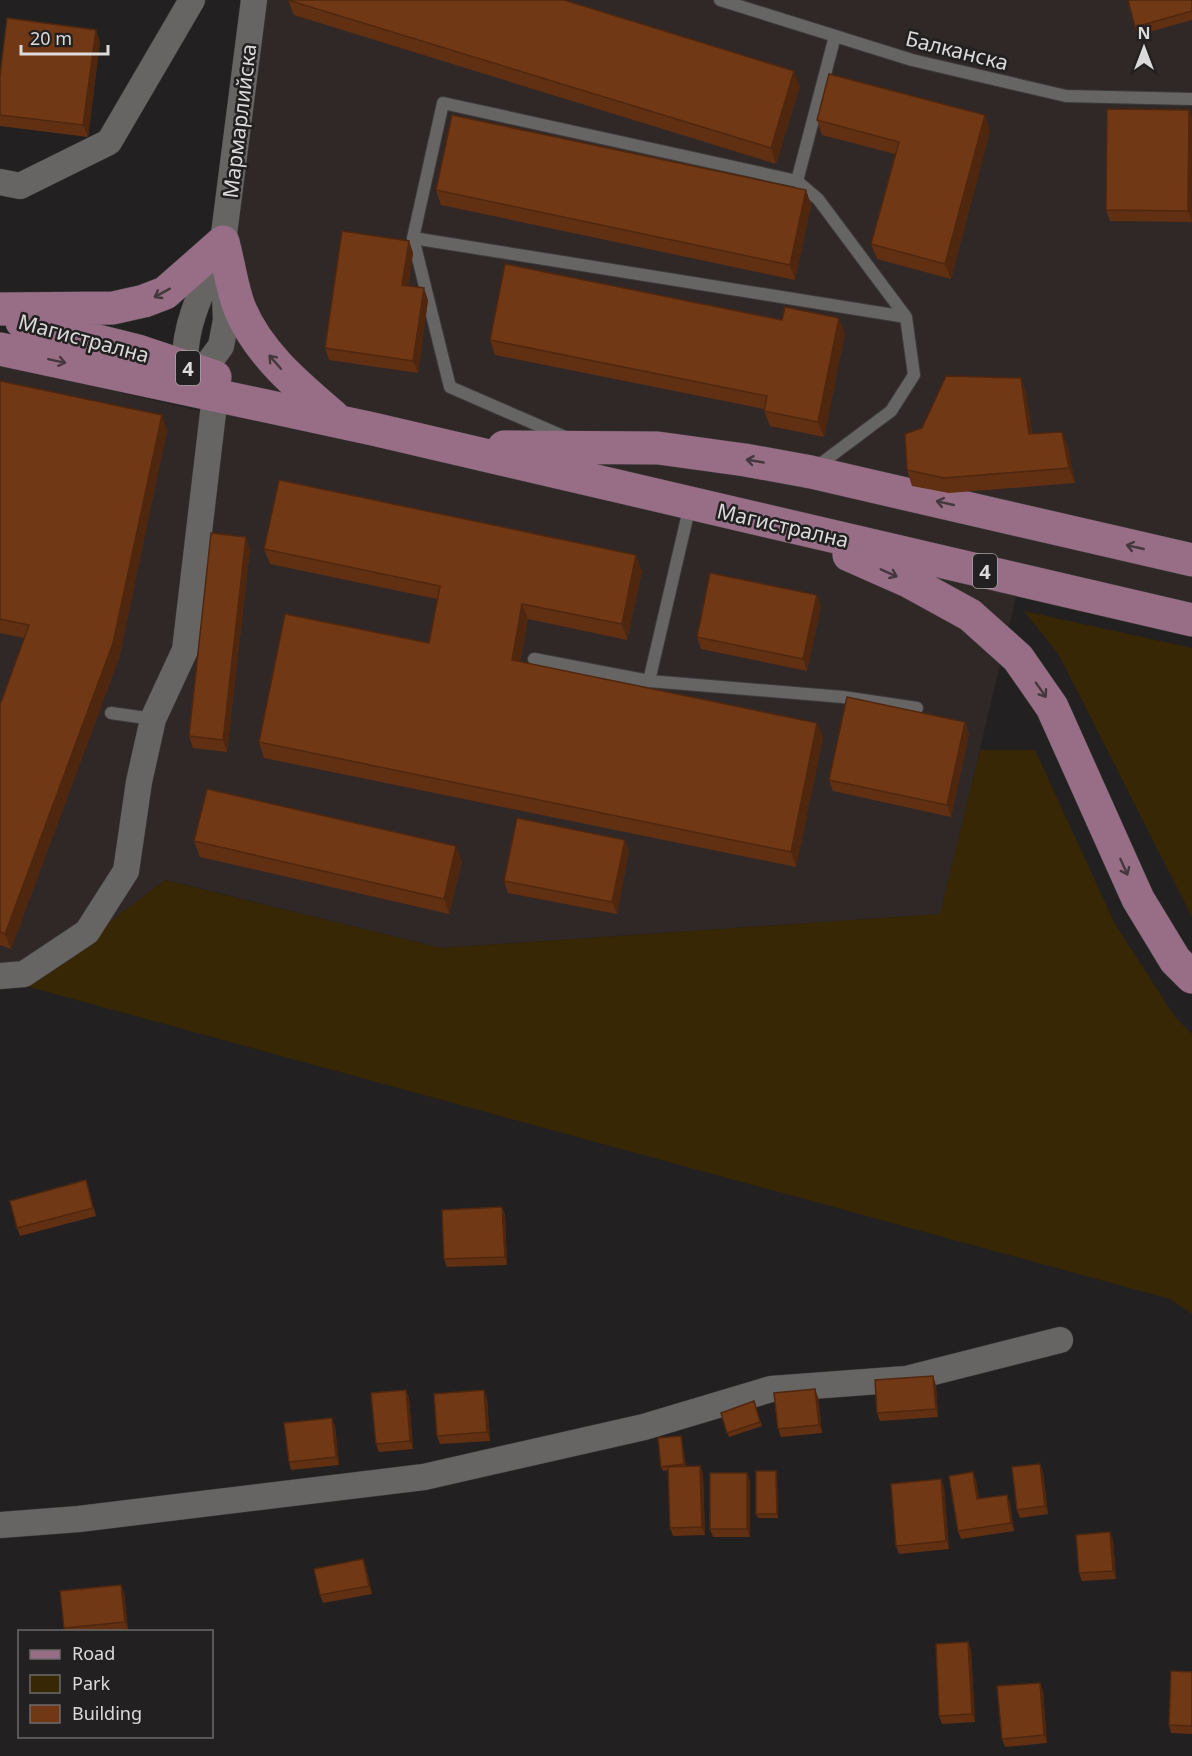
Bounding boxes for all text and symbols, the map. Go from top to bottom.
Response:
scale bar [21,18,108,56]
north arrow [1114,18,1174,78]
text: N [1137,22,1151,44]
street label: Балканска [903,24,1011,76]
text: 20 m [30,26,72,50]
street label: Мармарлийска [216,42,262,200]
one-way arrow [154,288,172,299]
street label: Магистрална [15,307,153,369]
road number: 4 [176,351,200,385]
one-way arrow [268,355,282,370]
one-way arrow [47,356,66,367]
one-way arrow [745,455,765,466]
street label: Магистрална [714,496,852,554]
one-way arrow [936,497,955,508]
one-way arrow [1126,541,1145,553]
road number: 4 [973,554,997,588]
one-way arrow [880,568,898,579]
one-way arrow [1035,682,1047,698]
one-way arrow [1118,857,1130,875]
legend [18,1630,213,1738]
text: Road [72,1641,115,1665]
text: Park [72,1671,110,1695]
text: Building [72,1701,142,1725]

